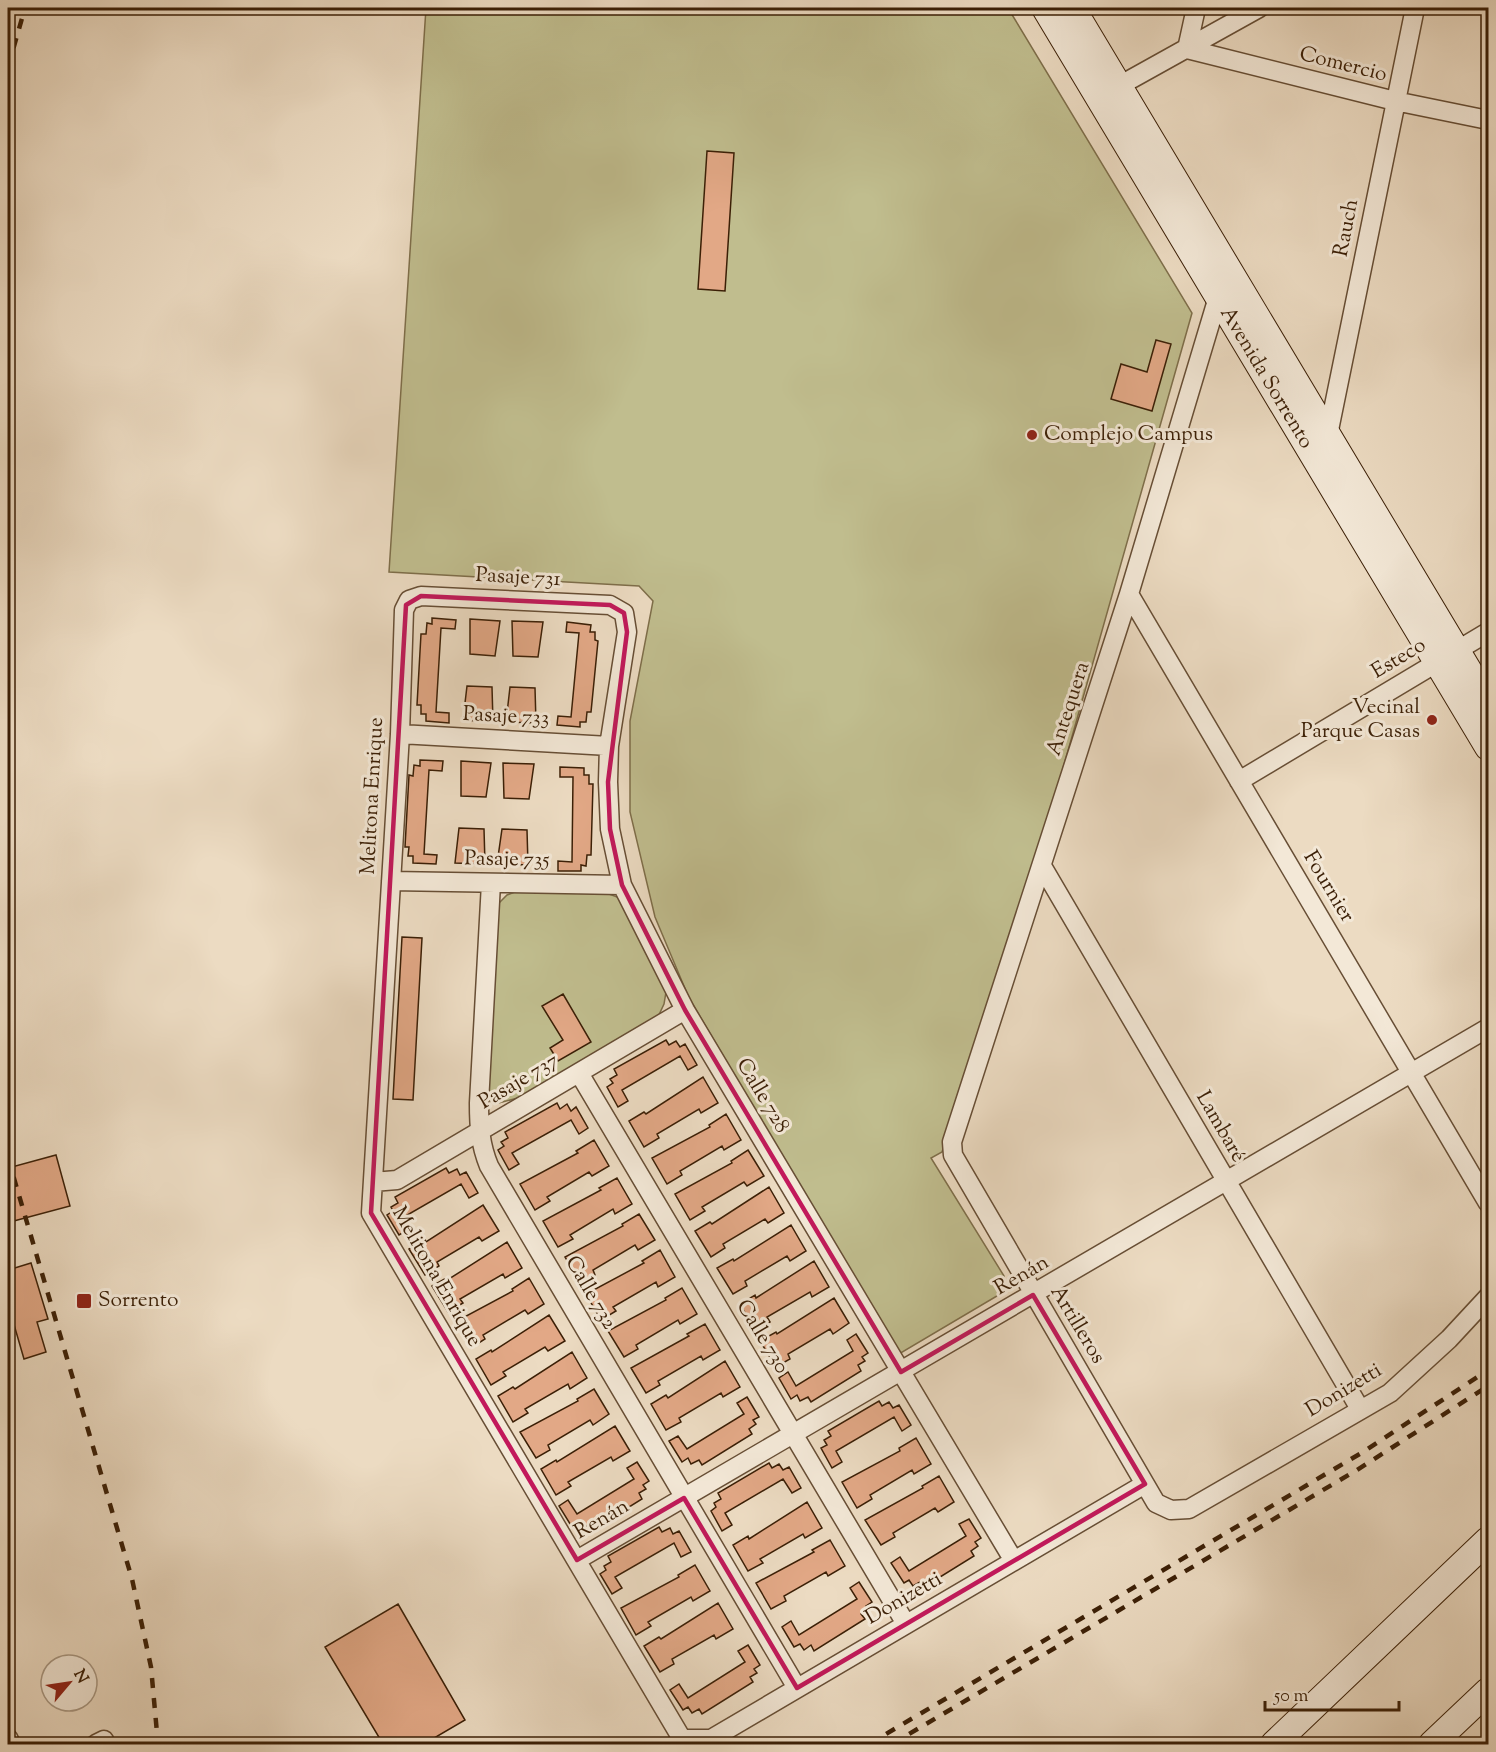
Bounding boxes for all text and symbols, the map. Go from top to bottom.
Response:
street label: Comercio [1296,40,1390,90]
street label: Rauch [1327,197,1367,259]
street label: Avenida Sorrento [1212,301,1320,455]
place label: Complejo Campus [1044,420,1213,450]
marker: Complejo Campus [1025,428,1039,442]
street label: Pasaje 731 [475,561,561,595]
street label: Esteco [1366,631,1432,687]
street label: Antequera [1040,658,1098,760]
place label: Vecinal Parque Casas [1301,693,1420,747]
street label: Pasaje 733 [462,700,550,734]
marker: Vecinal Parque Casas [1425,713,1439,727]
street label: Melitona Enrique [354,716,392,876]
street label: Pasaje 735 [464,844,550,876]
street label: Fournier [1295,846,1361,929]
street label: Pasaje 737 [473,1046,565,1118]
street label: Calle 728 [728,1053,796,1139]
street label: Lambaré [1187,1086,1253,1168]
street label: Melitona Enrique [384,1201,488,1353]
street label: Renán [989,1248,1055,1304]
street label: Calle 732 [557,1250,623,1336]
street label: Artilleros [1042,1280,1112,1370]
place label: Sorrento [98,1286,178,1316]
marker: Sorrento [75,1292,93,1310]
street label: Calle 730 [728,1294,796,1380]
street label: Donizetti [1300,1356,1388,1426]
street label: Renán [569,1492,635,1548]
street label: Donizetti [860,1565,948,1633]
north arrow [39,1653,99,1713]
text: N [67,1666,93,1688]
scale bar [1265,1674,1398,1712]
text: 50 m [1273,1684,1309,1710]

